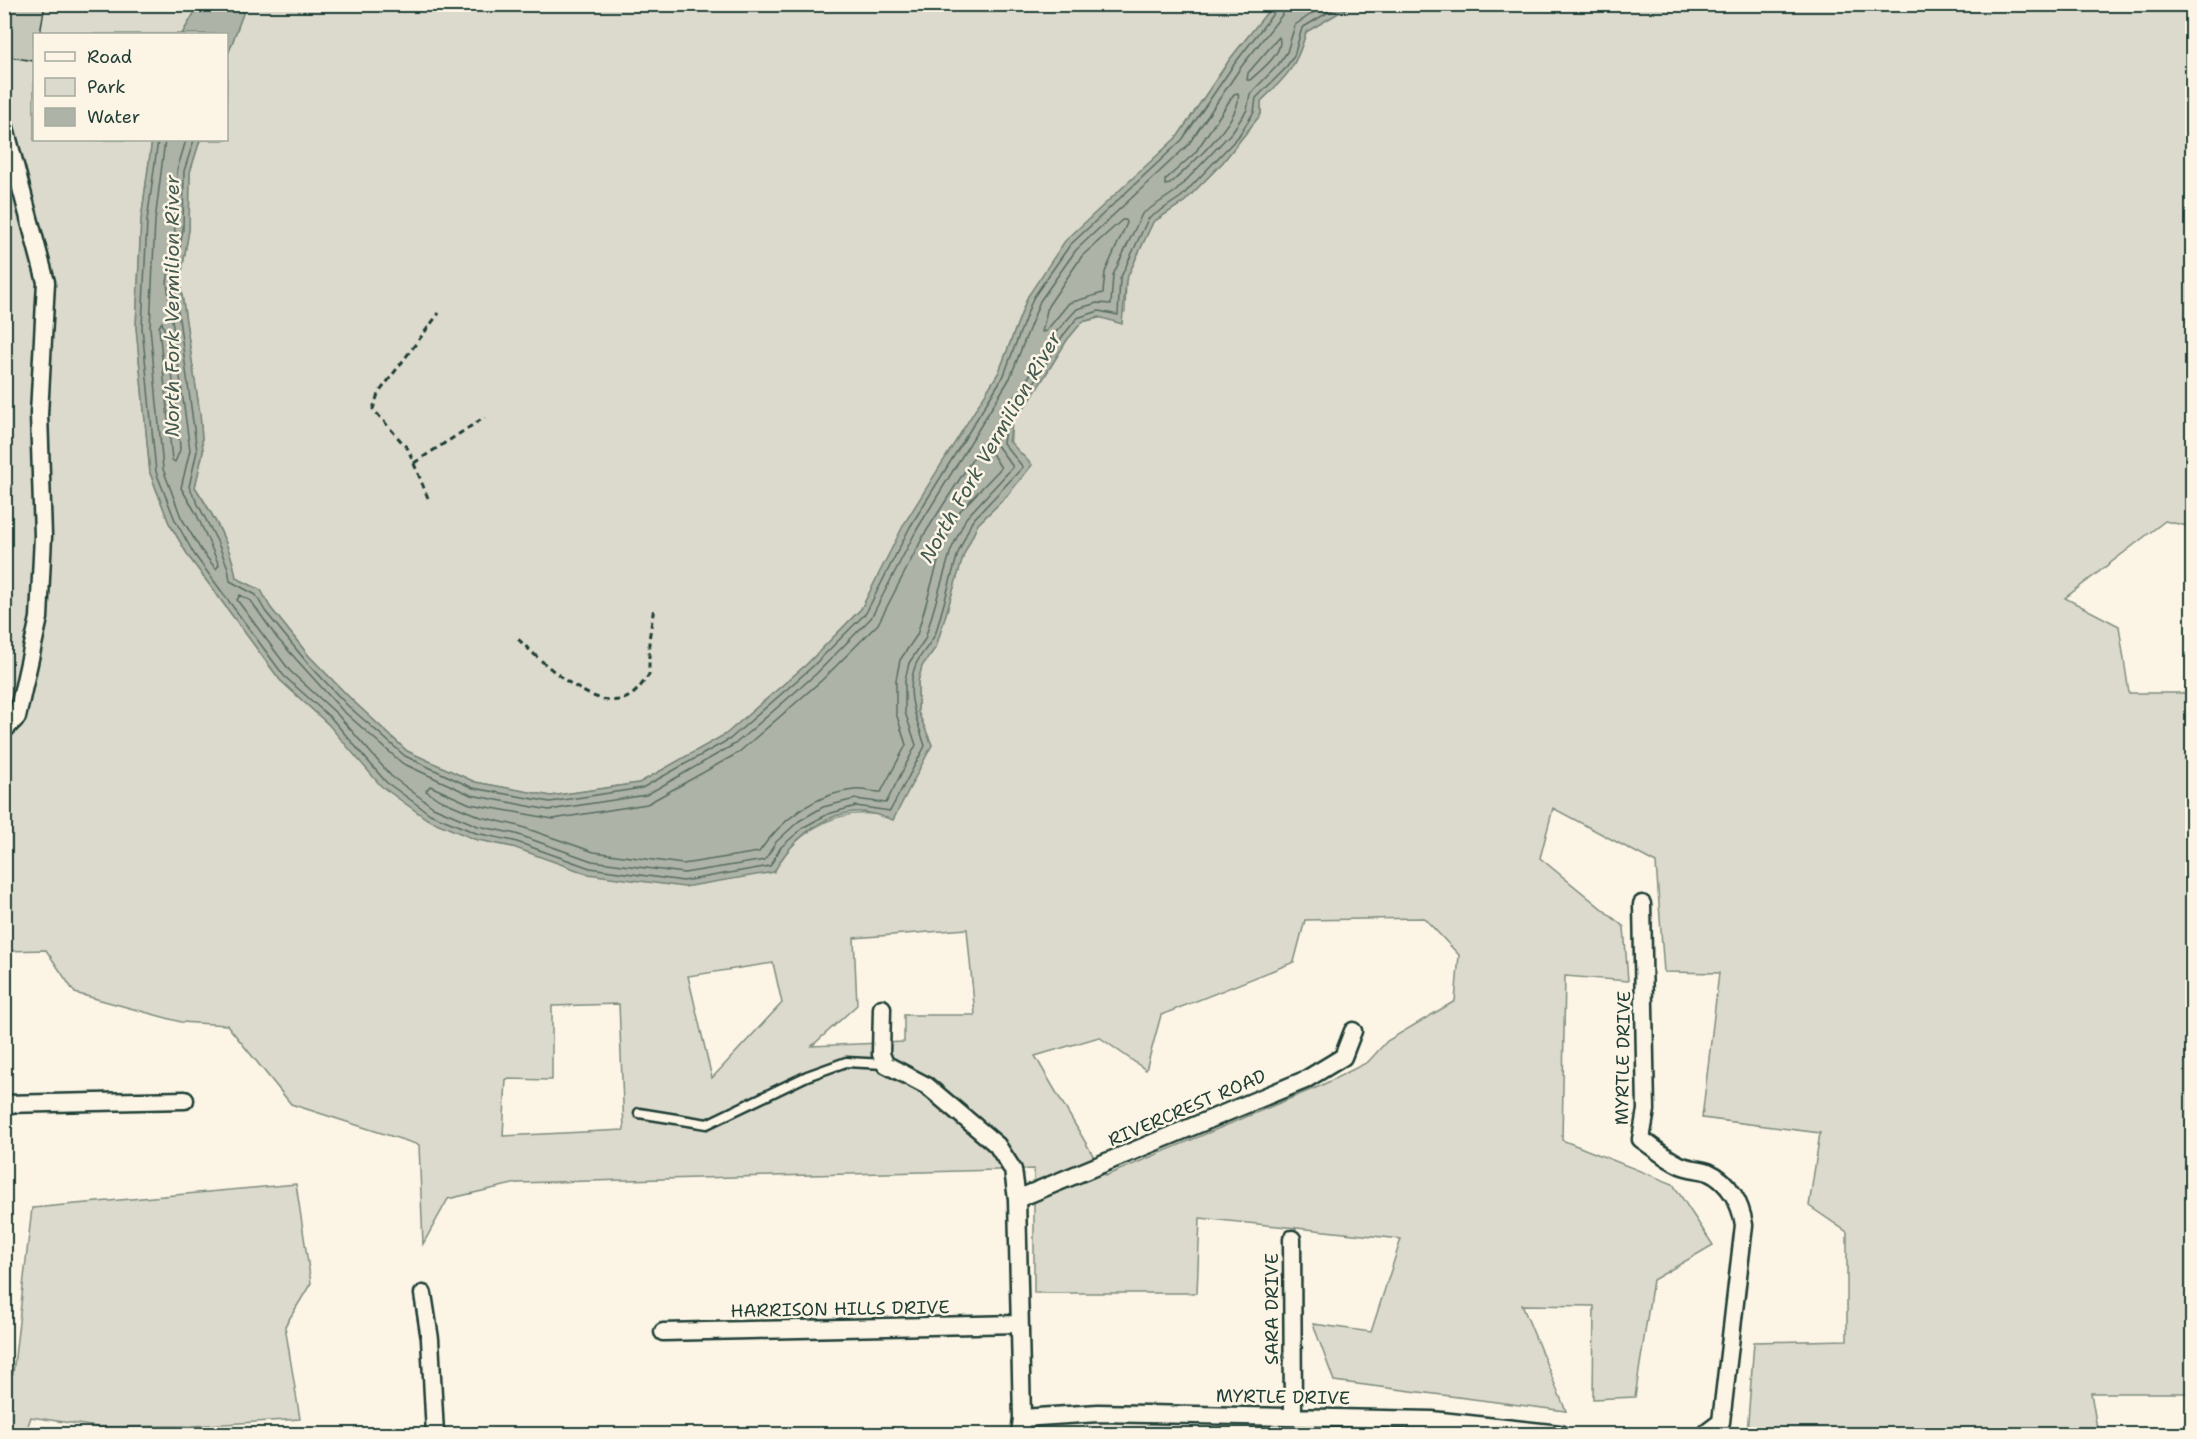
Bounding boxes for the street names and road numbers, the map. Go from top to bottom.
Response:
street label: MYRTLE DRIVE [1610,991,1636,1125]
street label: RIVERCREST ROAD [1104,1064,1270,1152]
street label: SARA DRIVE [1260,1253,1284,1365]
street label: HARRISON HILLS DRIVE [730,1295,950,1323]
street label: MYRTLE DRIVE [1216,1384,1350,1410]

